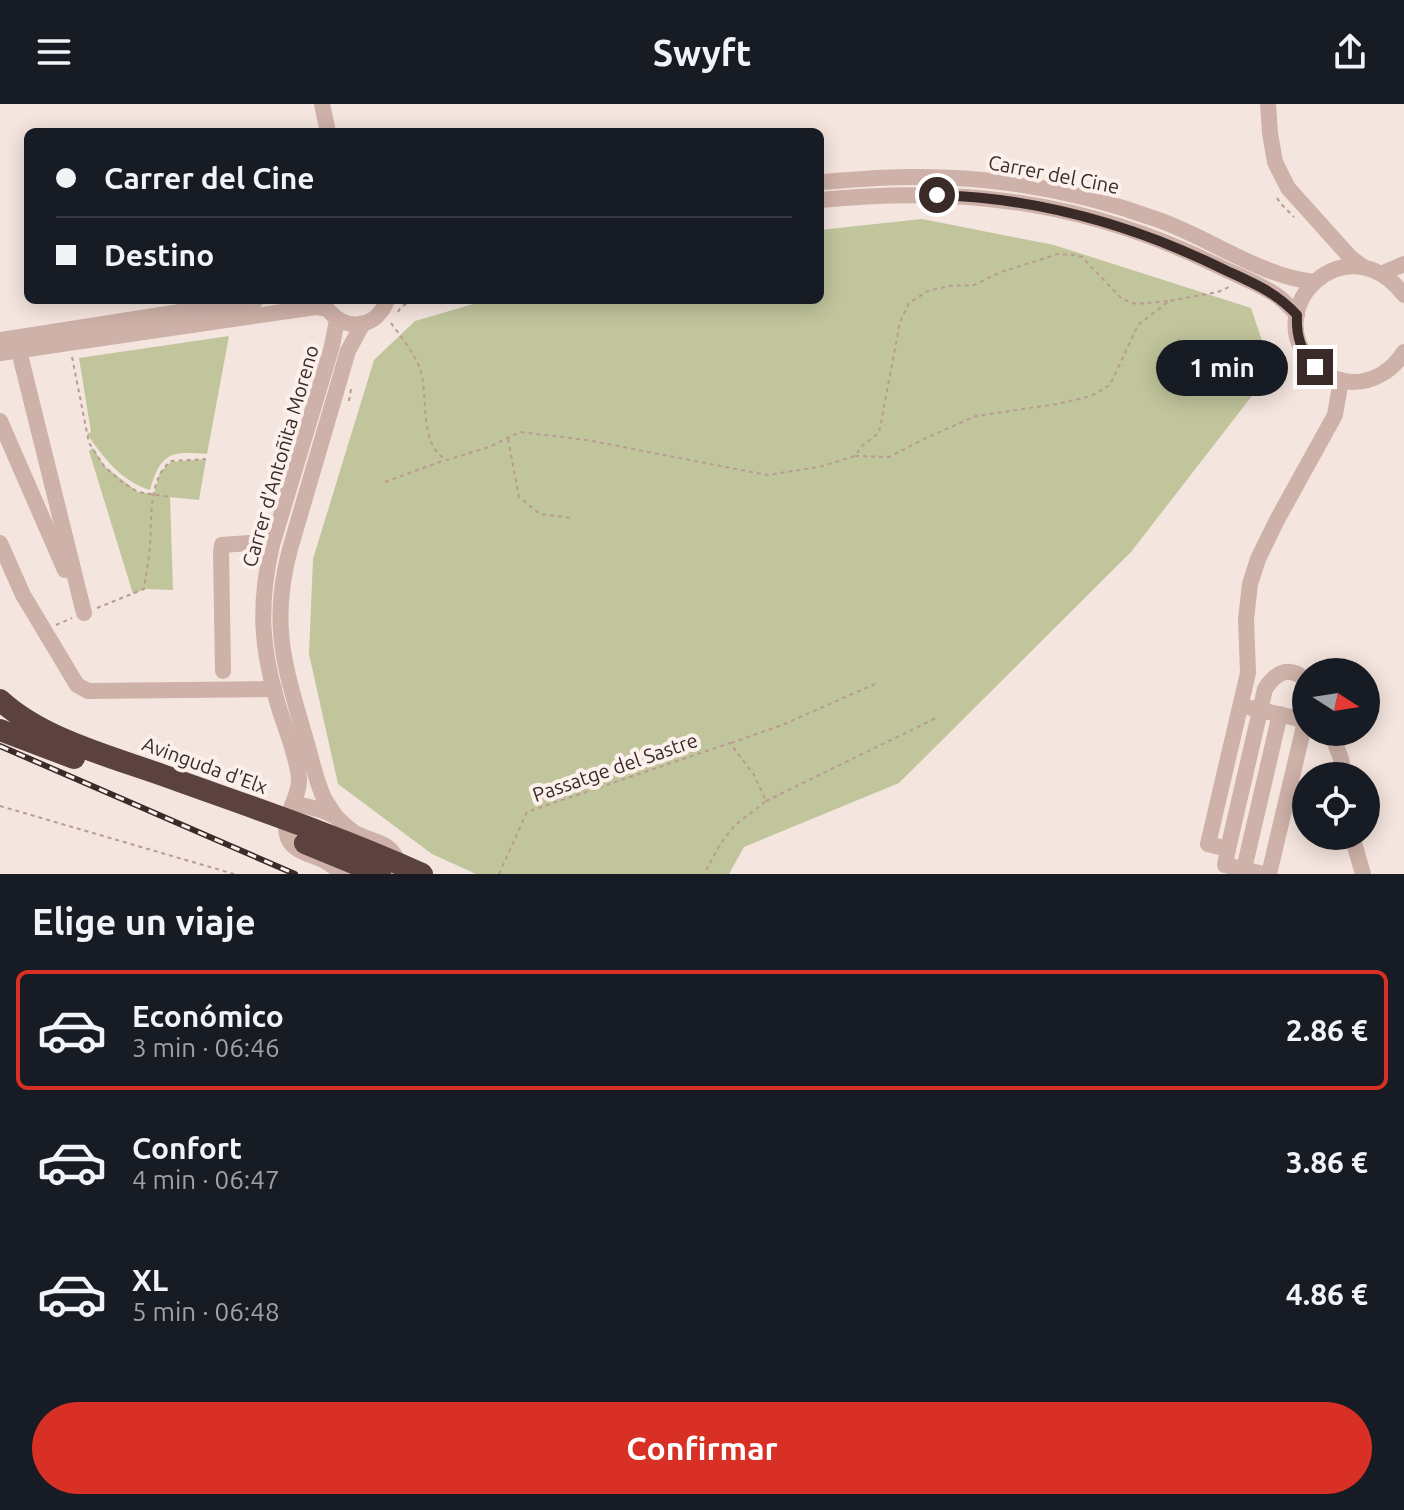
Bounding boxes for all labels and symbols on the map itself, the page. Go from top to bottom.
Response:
street label: Carrer del Cine [987,150,1121,198]
route start [919,177,955,213]
callout: 1 min [1155,339,1287,395]
street label: Carrer d'Antoñita Moreno [237,342,323,570]
route end [1297,349,1333,385]
north arrow [1292,658,1380,746]
street label: Passatge del Sastre [529,728,701,806]
street label: Avinguda d'Elx [139,732,271,798]

